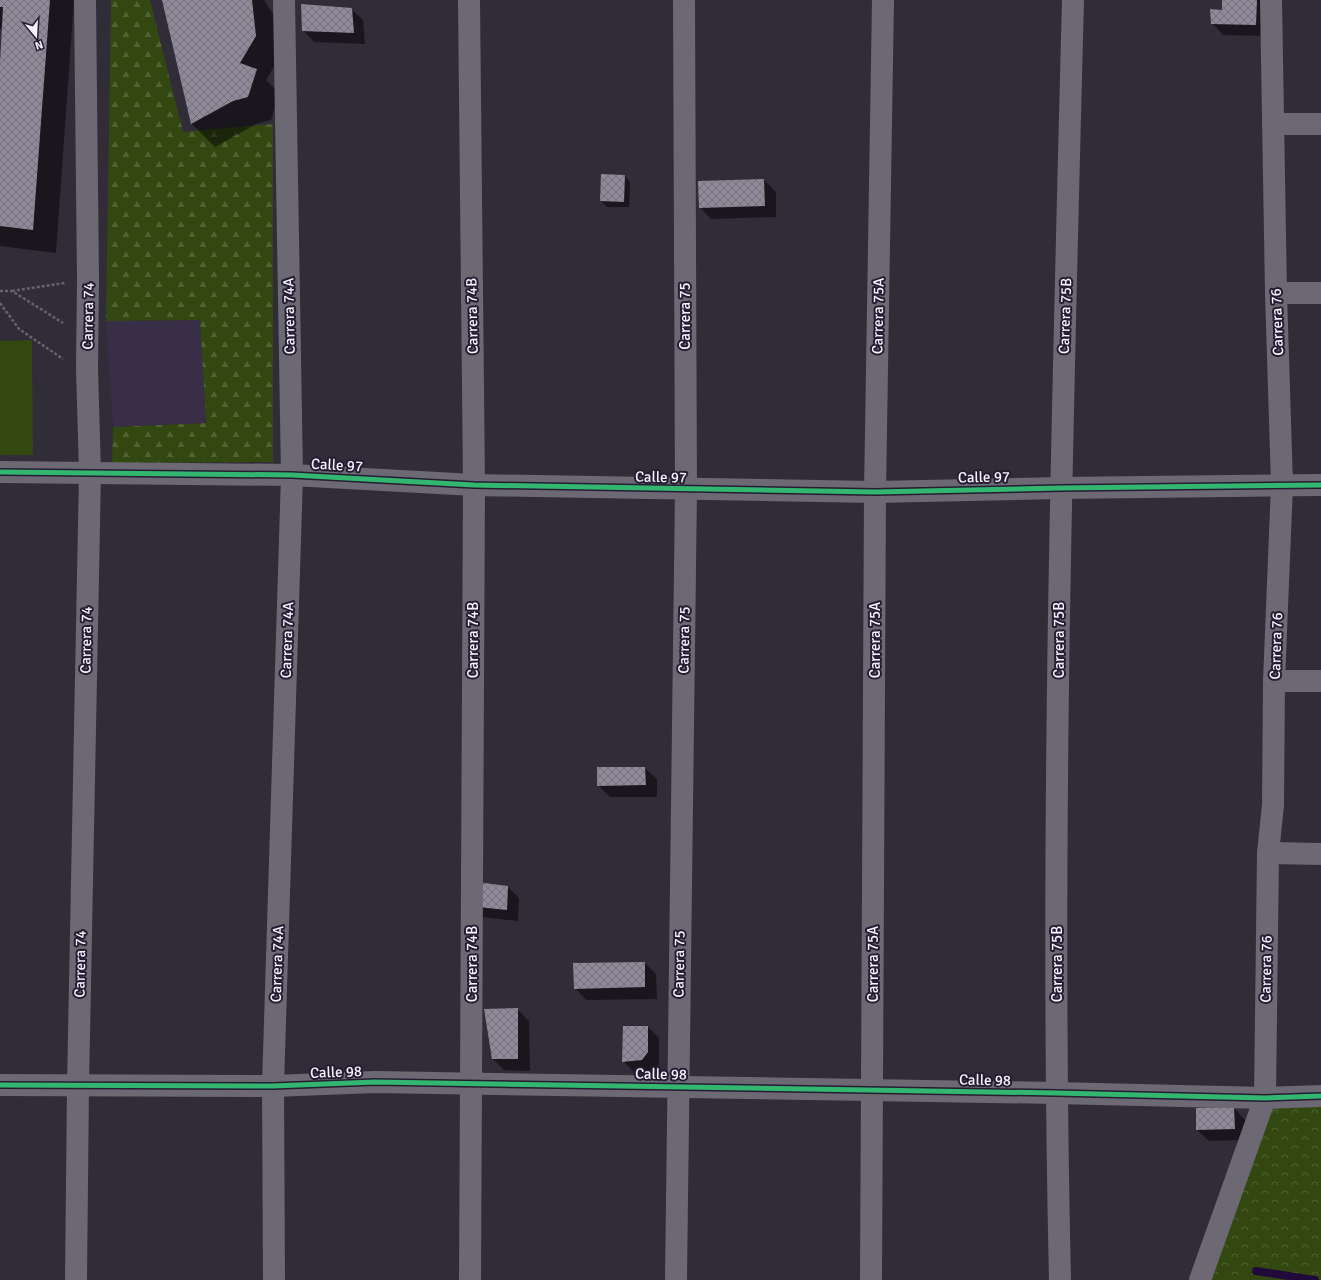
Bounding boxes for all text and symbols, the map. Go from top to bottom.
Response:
north arrow [16,16,56,56]
text: N [33,38,45,52]
street label: Carrera 75B [1055,277,1075,355]
street label: Carrera 74A [279,278,299,354]
street label: Carrera 74B [462,278,482,354]
street label: Carrera 75A [868,278,888,354]
street label: Carrera 74 [78,282,98,350]
street label: Carrera 75 [676,282,694,350]
street label: Carrera 76 [1267,288,1287,356]
street label: Calle 97 [311,455,363,475]
street label: Calle 97 [635,468,687,486]
street label: Calle 97 [958,468,1010,486]
street label: Carrera 74A [277,601,297,679]
street label: Carrera 74B [464,602,482,678]
street label: Carrera 75A [866,602,884,678]
street label: Carrera 75B [1050,602,1068,678]
street label: Carrera 74 [76,606,96,674]
street label: Carrera 75 [674,606,694,674]
street label: Carrera 76 [1266,612,1286,680]
street label: Carrera 74A [267,925,287,1003]
street label: Carrera 74B [463,926,481,1002]
street label: Carrera 75A [864,926,882,1002]
street label: Carrera 75B [1048,926,1066,1002]
street label: Carrera 74 [70,930,90,998]
street label: Carrera 75 [669,930,689,998]
street label: Carrera 76 [1256,935,1276,1003]
street label: Calle 98 [310,1062,362,1082]
street label: Calle 98 [635,1065,687,1083]
street label: Calle 98 [959,1071,1011,1089]

